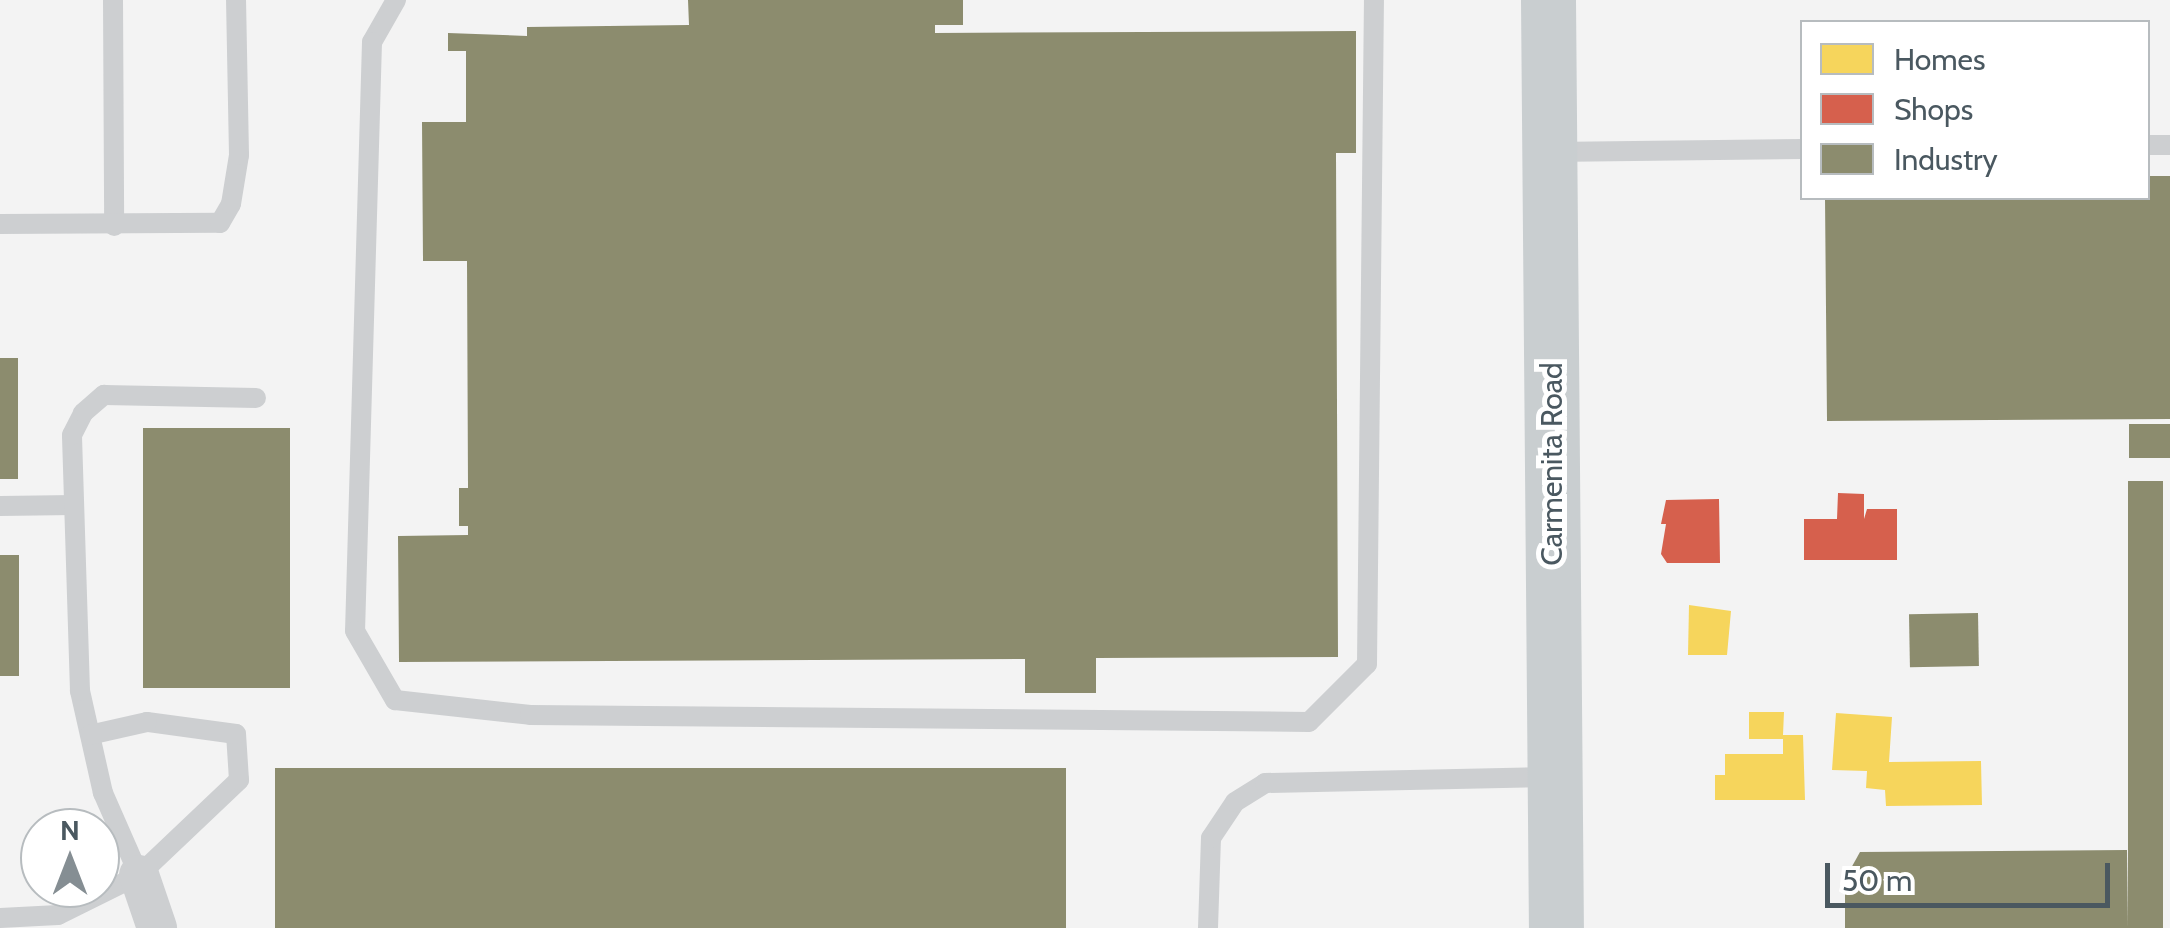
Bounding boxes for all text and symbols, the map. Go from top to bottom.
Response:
legend [1800,20,2150,200]
text: Homes [1894,41,1985,78]
text: Shops [1894,91,1973,128]
text: Industry [1894,141,1998,178]
street label: Carmenita Road [1534,362,1570,566]
north arrow [20,808,120,908]
text: N [60,813,80,847]
scale bar [1830,843,2115,905]
text: 50 m [1842,862,1912,899]

